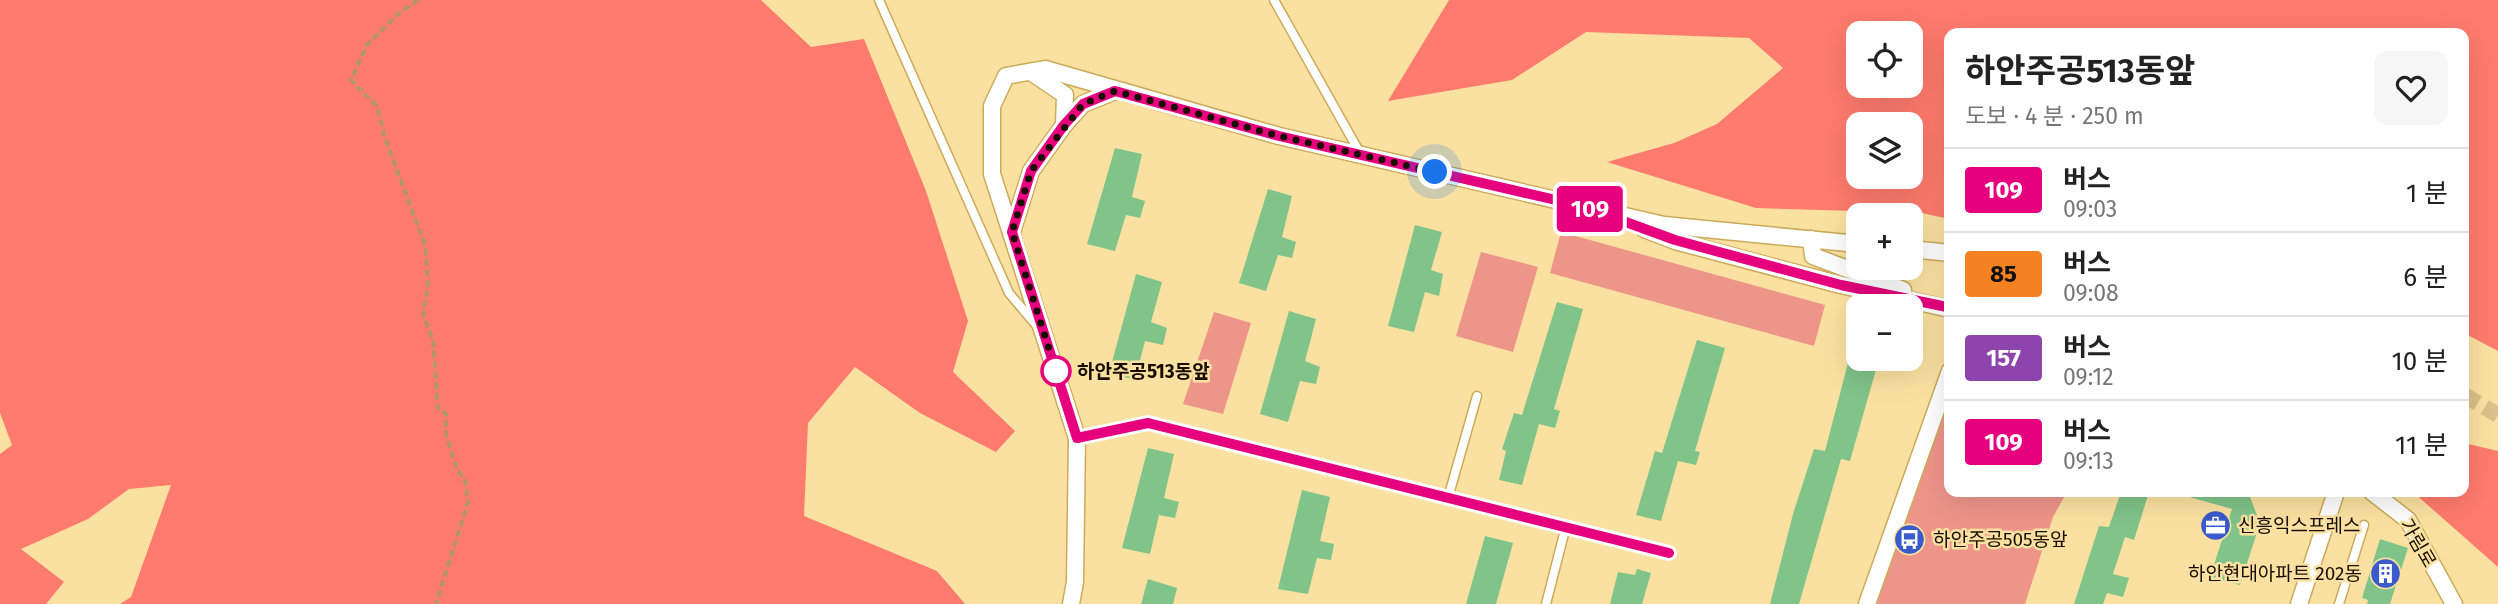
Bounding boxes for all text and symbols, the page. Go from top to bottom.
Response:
map controls [1846,21,1923,371]
button: locate [1846,21,1923,98]
text: 하안주공513동앞 [1965,51,2195,91]
button: heart [2374,51,2448,125]
text: 도보 · 4 분 · 250 m [1965,102,2144,130]
button: layers [1846,112,1923,189]
your location [1417,154,1452,189]
text: 버스 [2063,164,2111,195]
text: 109 [1984,176,2023,204]
text: 1 분 [2406,178,2448,209]
line badge: 109 [1550,186,1630,232]
text: 109 [1571,195,1609,223]
text: 09:03 [2063,195,2117,223]
button: + [1846,203,1923,280]
text: 버스 [2063,248,2111,279]
text: 85 [1990,260,2017,288]
text: 6 분 [2403,262,2448,293]
text: 09:08 [2063,279,2119,307]
button: − [1846,294,1923,371]
text: 버스 [2063,332,2111,363]
text: 157 [1986,344,2021,372]
text: 10 분 [2391,346,2448,377]
marker: 하안주공513동앞 [1041,356,1071,386]
place label: 하안주공513동앞 [1077,360,1210,383]
text: 09:12 [2063,363,2114,391]
text: 버스 [2063,416,2111,447]
text: 109 [1984,428,2023,456]
text: 11 분 [2395,430,2448,461]
text: 09:13 [2063,447,2114,475]
office icon: 신흥익스프레스 [2198,508,2232,542]
place label: 신흥익스프레스 [2238,514,2360,537]
street label: 가림로 [2395,515,2441,571]
bus stop icon: 하안주공505동앞 [1893,522,1927,556]
place label: 하안주공505동앞 [1933,528,2068,551]
building icon: 하안현대아파트 202동 [2368,556,2402,590]
place label: 하안현대아파트 202동 [2188,562,2362,585]

